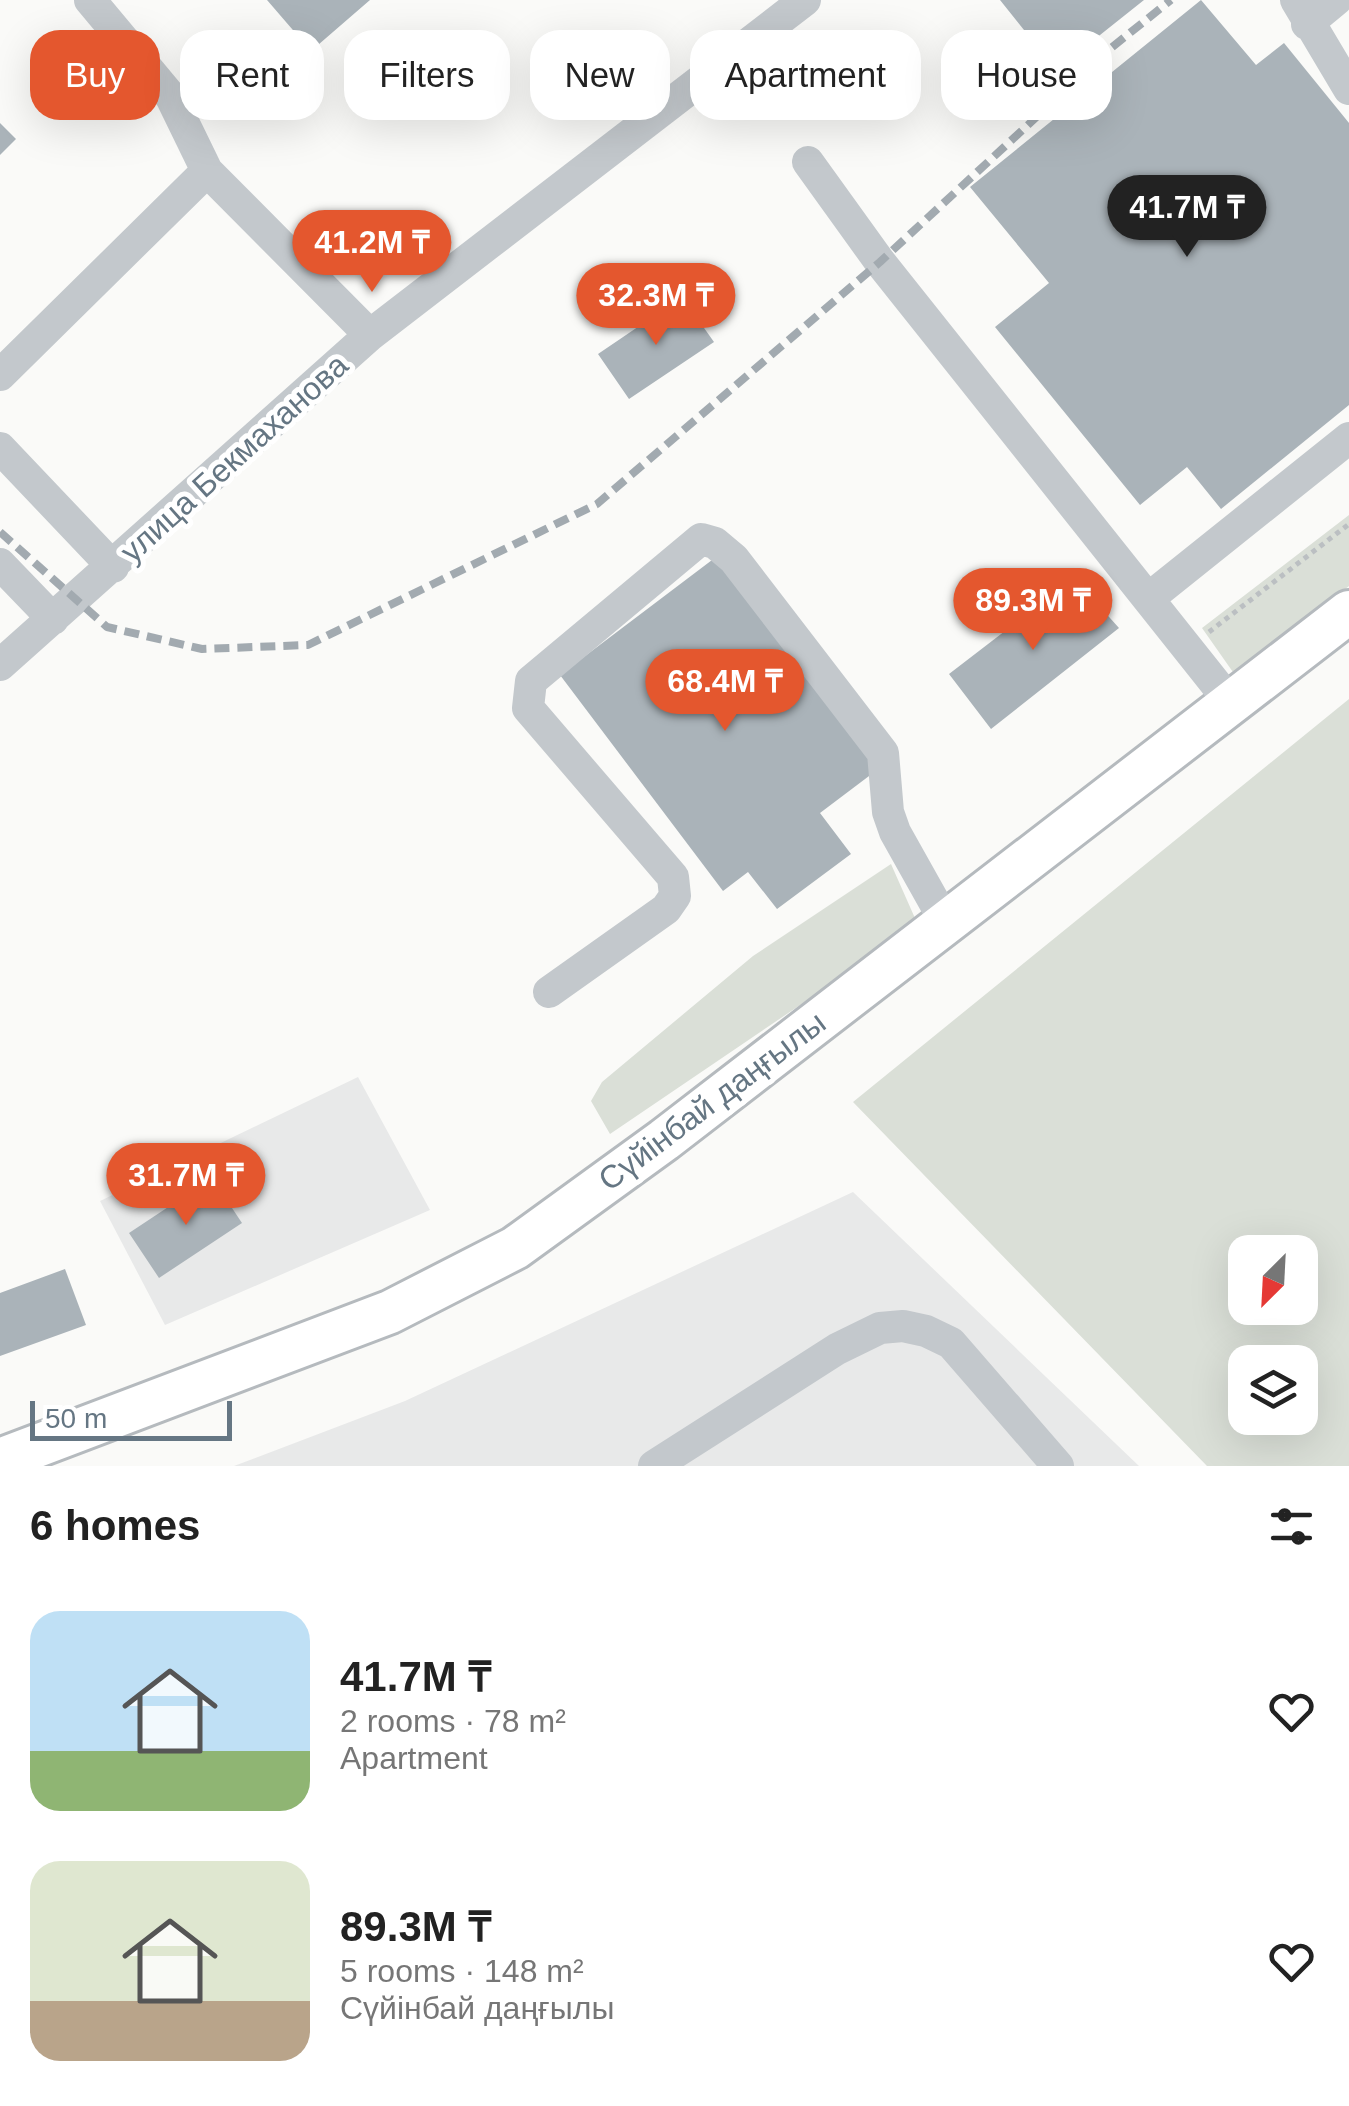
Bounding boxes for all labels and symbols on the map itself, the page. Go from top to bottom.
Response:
pin: 41.7M ₸ [1095,175,1279,260]
pin: 41.2M ₸ [280,210,464,295]
pin: 32.3M ₸ [564,263,748,348]
street label: улица Бекмаханова [113,347,355,569]
pin: 89.3M ₸ [941,568,1125,653]
pin: 68.4M ₸ [633,649,817,734]
street label: Сүйінбай даңғылы [592,1004,832,1198]
pin: 31.7M ₸ [94,1143,278,1228]
north arrow [1228,1235,1318,1325]
scale bar [30,1396,232,1440]

